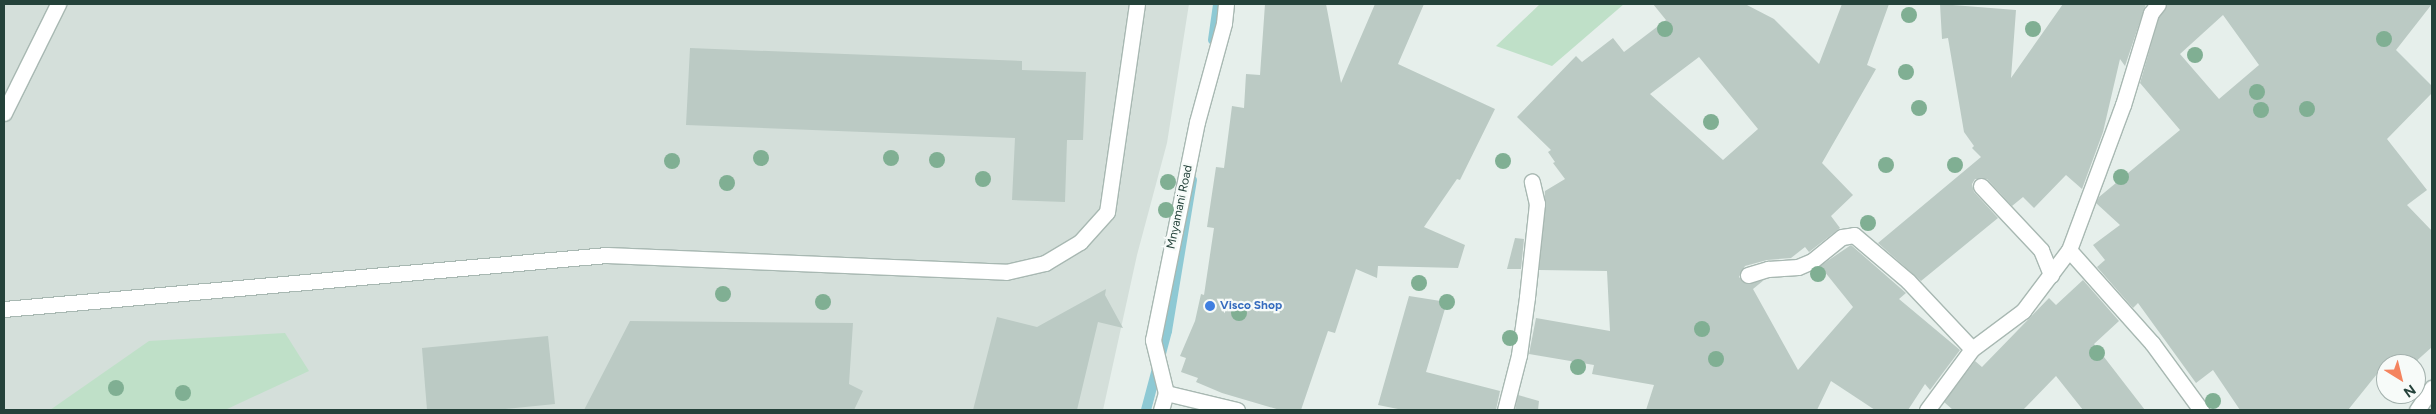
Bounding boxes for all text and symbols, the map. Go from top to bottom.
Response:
street label: Mnyamani Road [1164,164,1196,250]
place label: Visco Shop [1220,299,1282,313]
marker: Visco Shop [1204,300,1216,312]
north arrow [2376,354,2426,404]
text: N [2400,381,2419,401]

